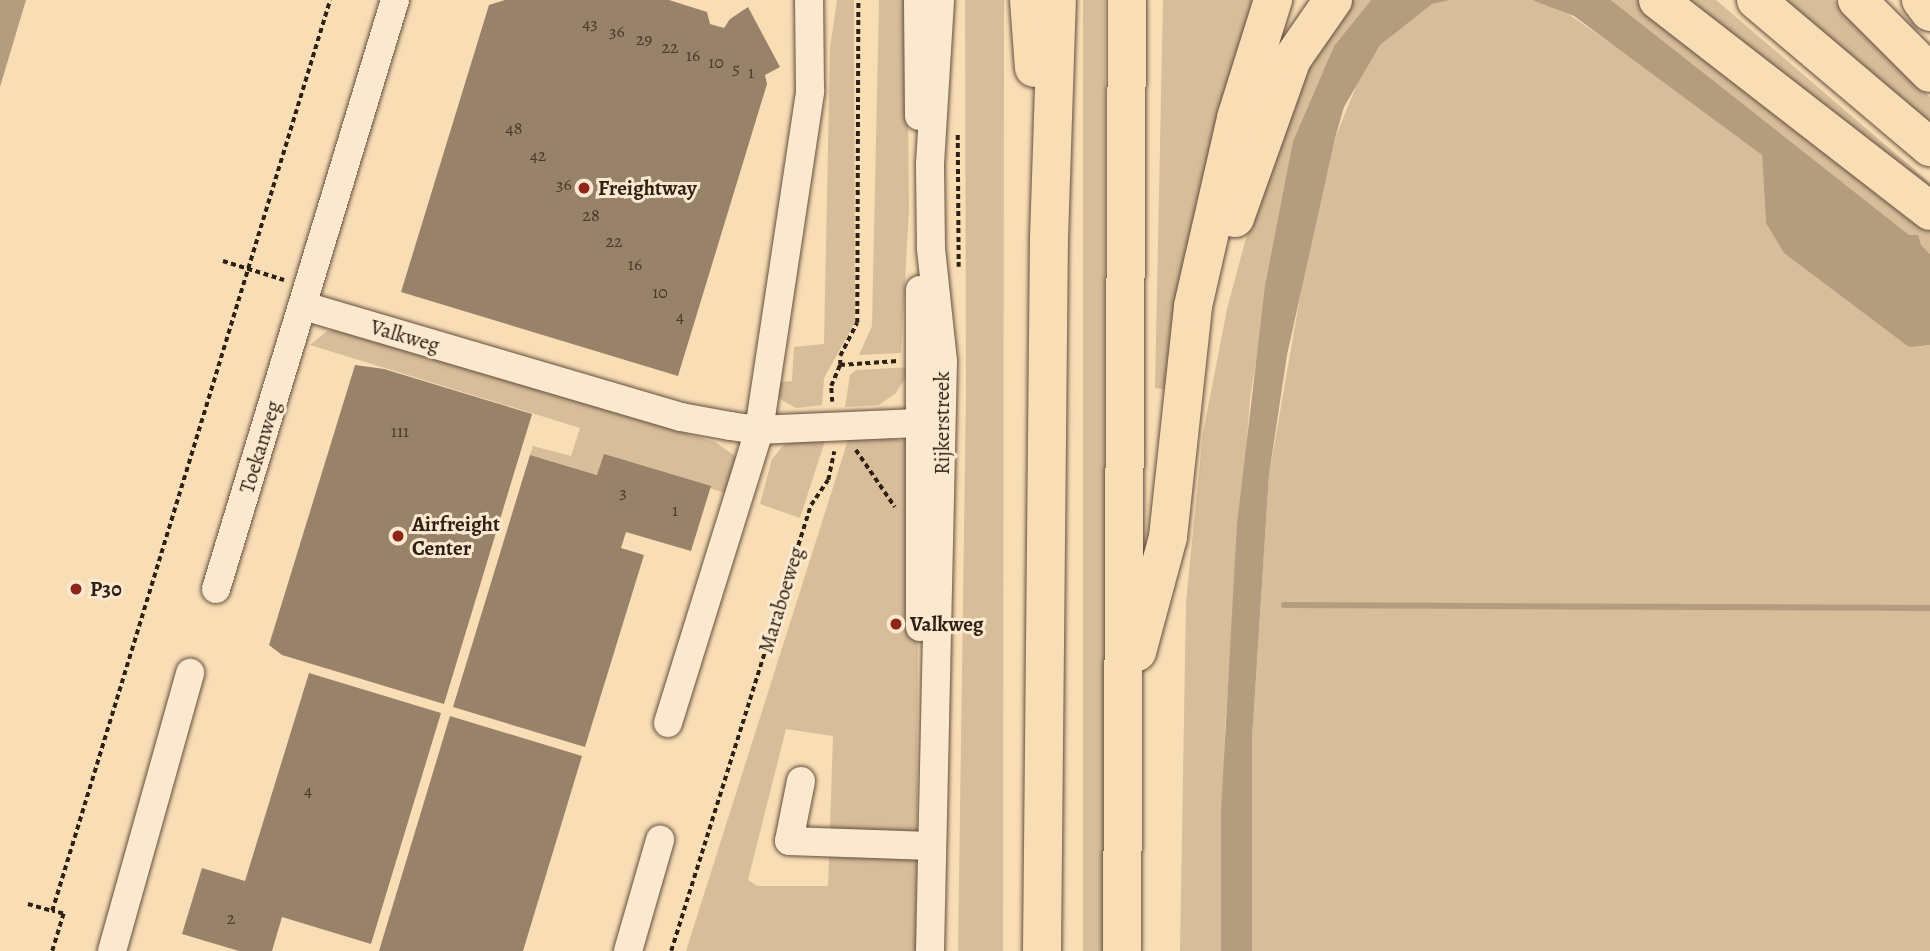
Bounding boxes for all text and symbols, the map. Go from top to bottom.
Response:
house number: 43 [582,12,598,34]
house number: 36 [609,20,625,42]
house number: 29 [636,28,652,50]
house number: 22 [661,36,679,58]
house number: 16 [686,44,700,66]
house number: 10 [708,51,724,73]
house number: 5 [732,57,740,79]
house number: 1 [748,61,754,83]
house number: 48 [506,117,522,139]
house number: 42 [530,144,546,166]
house number: 36 [556,173,572,195]
place label: Freightway [598,175,697,201]
marker: Freightway [576,180,592,196]
house number: 28 [582,204,600,226]
house number: 22 [605,230,623,252]
house number: 16 [628,253,642,275]
house number: 10 [652,281,668,303]
house number: 4 [676,305,684,327]
street label: Valkweg [368,314,442,358]
street label: Rijkerstreek [929,371,955,475]
street label: Toekanweg [234,398,286,496]
house number: 111 [391,420,409,442]
house number: 3 [619,481,627,503]
house number: 1 [672,499,678,521]
place label: Airfreight Center [412,511,500,561]
marker: Airfreight Center [390,528,406,544]
street label: Maraboeweg [753,544,809,656]
place label: P30 [90,576,122,602]
marker: P30 [68,581,84,597]
place label: Valkweg [910,611,984,637]
marker: Valkweg [888,616,904,632]
house number: 4 [304,779,312,801]
house number: 2 [227,907,235,929]

